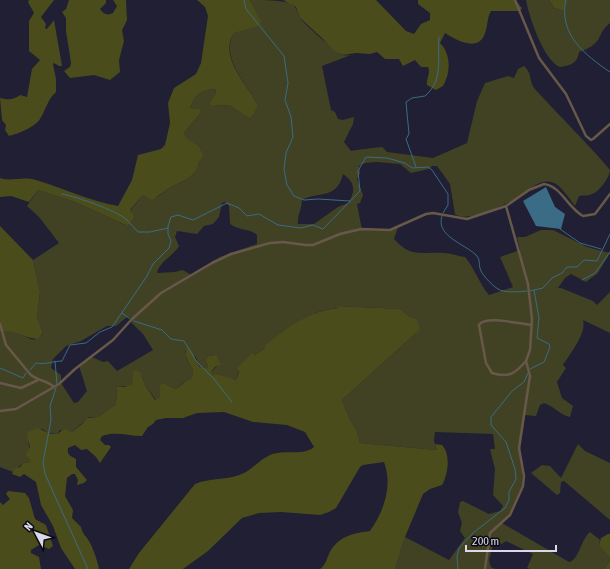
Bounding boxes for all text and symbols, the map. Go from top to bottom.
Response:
north arrow [16,513,56,553]
text: N [22,520,35,533]
scale bar [466,527,556,553]
text: 200 m [472,534,499,548]

